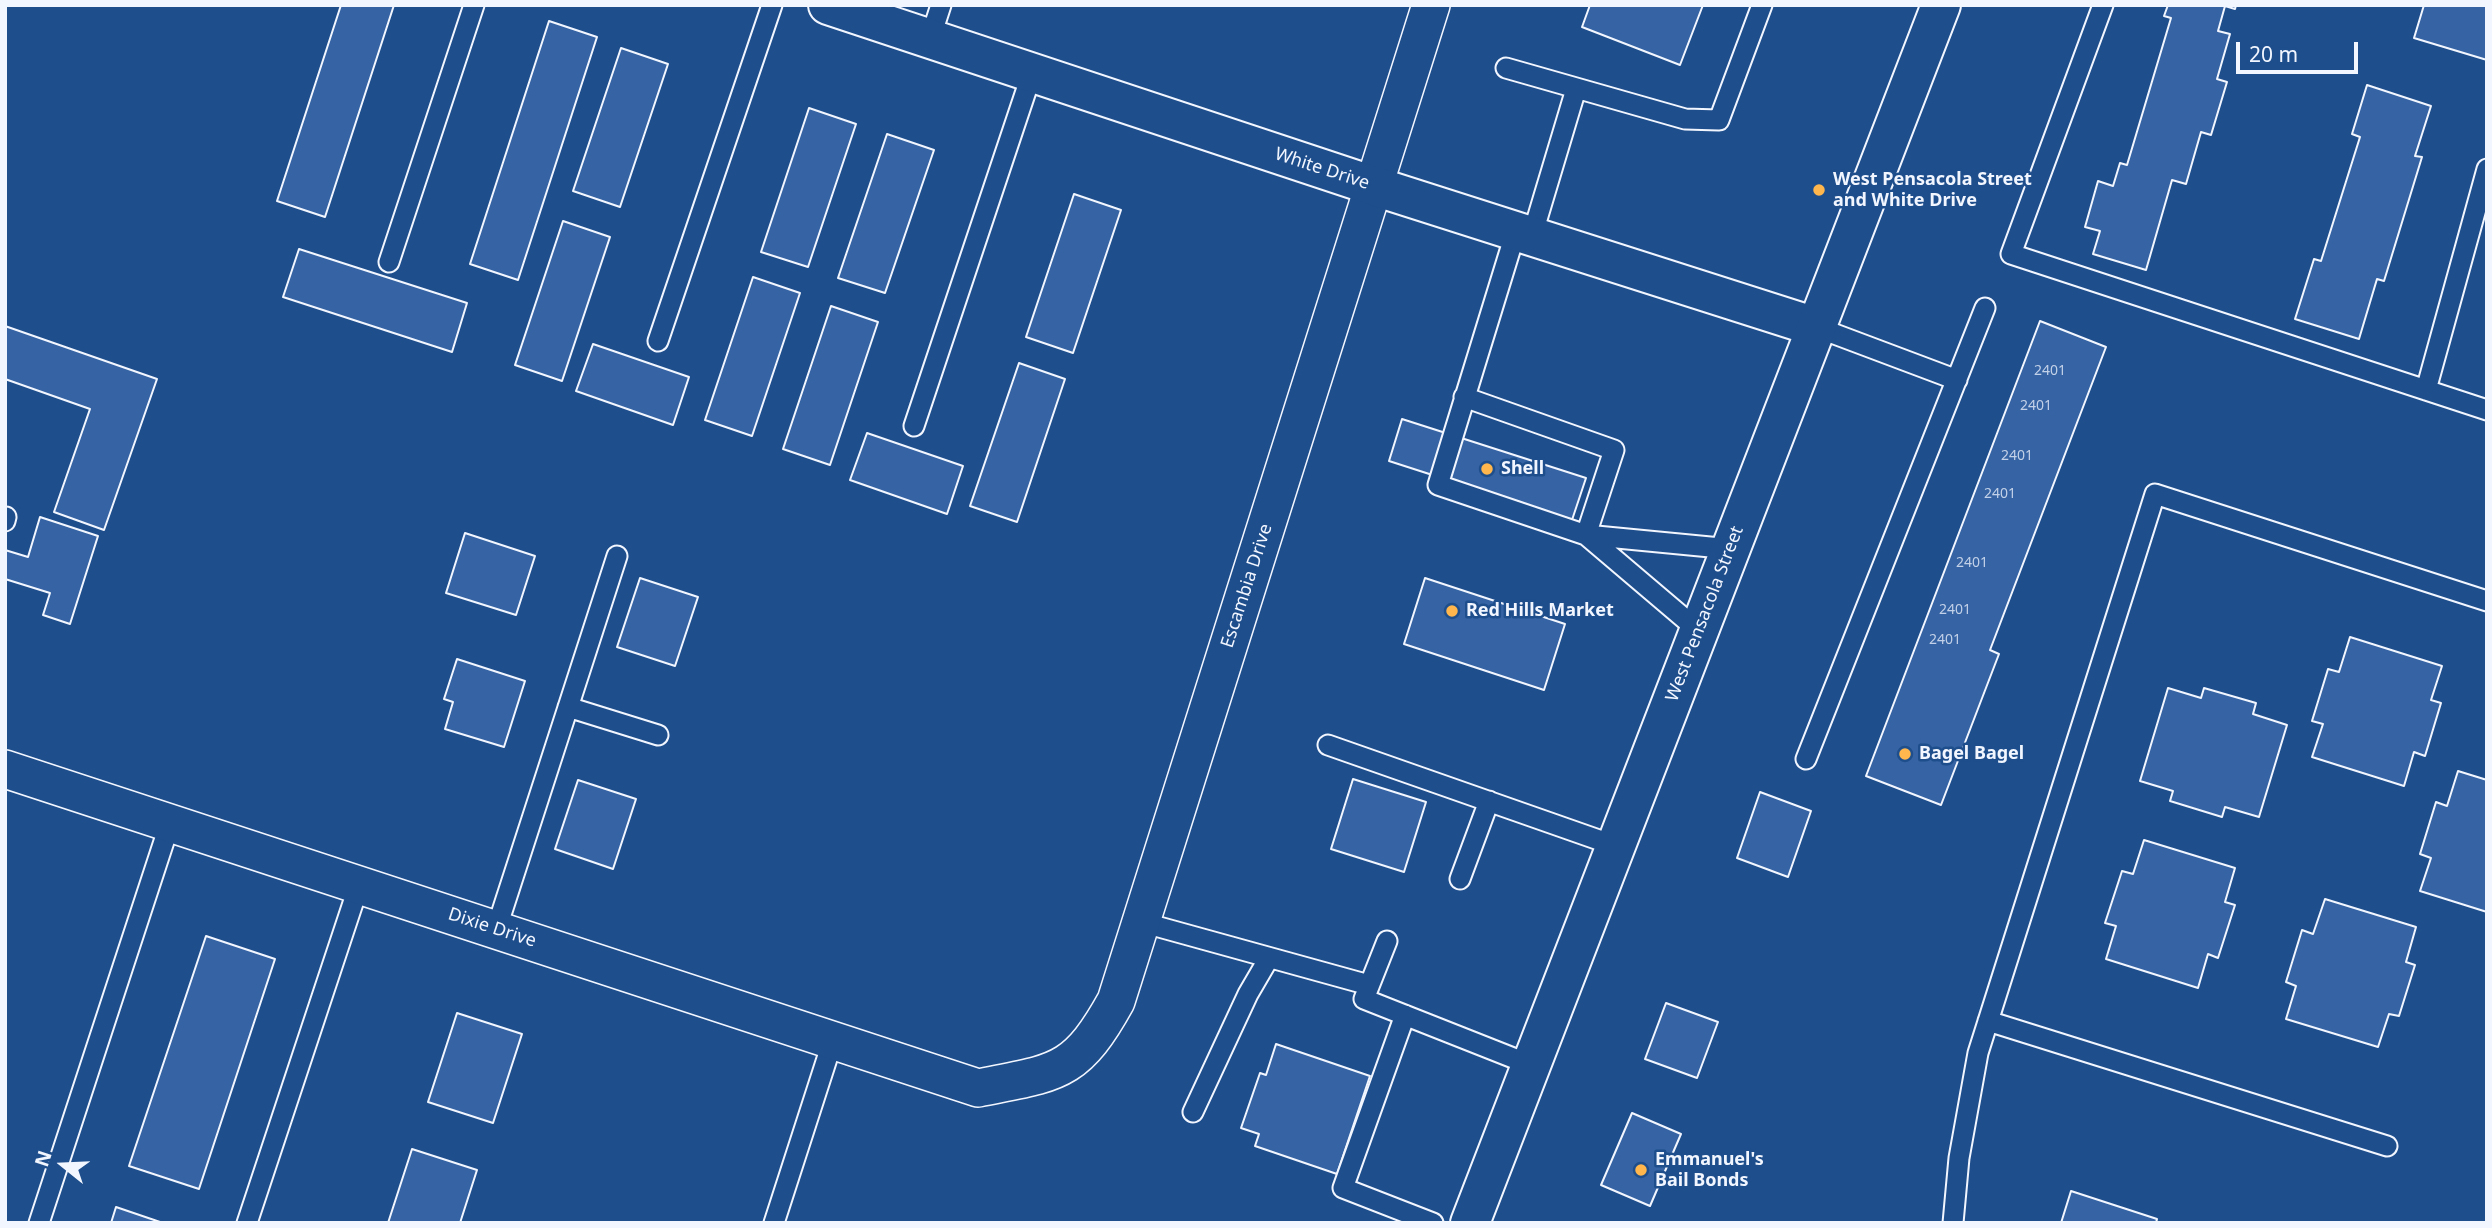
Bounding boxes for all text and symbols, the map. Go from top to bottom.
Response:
scale bar [2240,28,2362,72]
text: 20 m [2249,40,2298,68]
street label: White Drive [1272,144,1372,194]
place label: West Pensacola Street and White Drive [1833,169,2032,212]
marker: West Pensacola Street and White Drive [1811,182,1827,198]
house number: 2401 [2034,363,2066,379]
house number: 2401 [2020,398,2052,414]
house number: 2401 [2001,448,2033,464]
place label: Shell [1501,458,1544,480]
marker: Shell [1479,461,1495,477]
house number: 2401 [1984,486,2016,502]
street label: Escambia Drive [1217,521,1277,651]
street label: West Pensacola Street [1662,523,1748,705]
house number: 2401 [1956,555,1988,571]
place label: Red Hills Market [1466,600,1614,622]
house number: 2401 [1939,602,1971,618]
marker: Red Hills Market [1444,603,1460,619]
house number: 2401 [1929,632,1961,648]
place label: Bagel Bagel [1919,743,2024,765]
marker: Bagel Bagel [1897,746,1913,762]
street label: Dixie Drive [445,904,539,952]
north arrow [28,1130,98,1200]
text: N [28,1147,58,1170]
place label: Emmanuel's Bail Bonds [1655,1149,1764,1192]
marker: Emmanuel's Bail Bonds [1633,1162,1649,1178]

